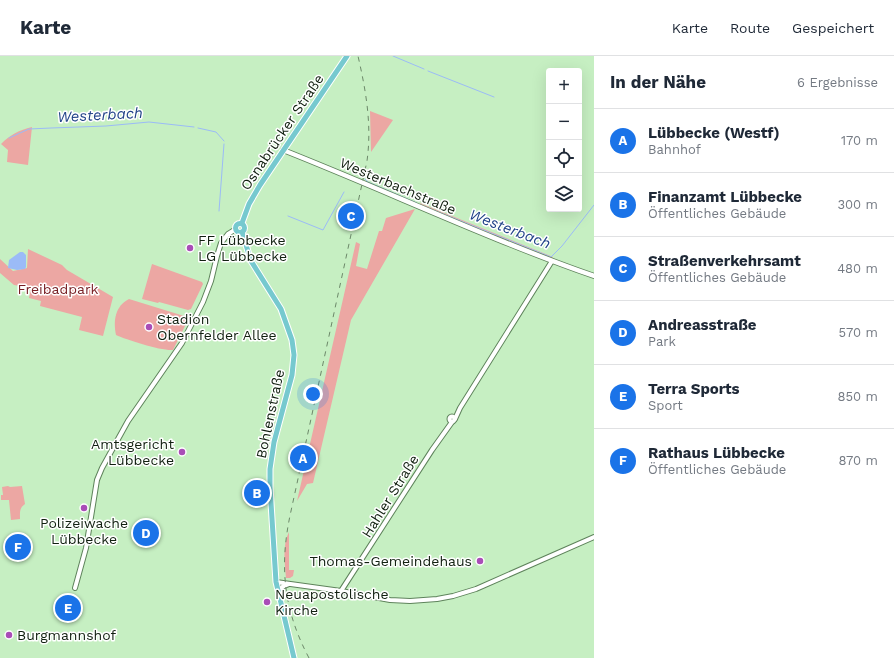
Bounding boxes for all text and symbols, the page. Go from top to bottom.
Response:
text: Karte [20,16,71,39]
text: Karte [672,20,708,36]
text: Route [730,20,770,36]
text: Gespeichert [792,20,874,36]
map controls [546,68,582,212]
button: + [546,68,582,104]
street label: Osnabrücker Straße [237,71,327,193]
text: In der Nähe [610,72,706,92]
text: 6 Ergebnisse [797,75,878,90]
water label: Westerbach [57,104,143,126]
button: − [546,104,582,140]
text: Lübbecke (Westf) [648,124,780,142]
text: A [619,133,627,148]
text: 170 m [841,133,878,148]
button: locate [546,140,582,176]
text: Bahnhof [648,142,701,157]
street label: Westerbachstraße [337,154,459,218]
button: layers [546,176,582,212]
text: Finanzamt Lübbecke [648,188,802,206]
text: B [619,197,627,212]
text: 300 m [837,197,878,212]
pin: C [338,201,364,231]
water label: Westerbach [467,205,553,253]
text: Öffentliches Gebäude [648,206,786,221]
place label: FF Lübbecke LG Lübbecke [198,232,287,264]
marker: FF Lübbecke LG Lübbecke [185,243,195,253]
text: Straßenverkehrsamt [648,252,801,270]
text: C [619,261,627,276]
text: 480 m [837,261,878,276]
text: Öffentliches Gebäude [648,270,786,285]
park label: Freibadpark [17,281,99,297]
place label: Stadion Obernfelder Allee [157,311,277,343]
text: Andreasstraße [648,316,757,334]
marker: Stadion Obernfelder Allee [144,322,154,332]
text: D [618,325,628,340]
text: 570 m [838,325,878,340]
text: Park [648,334,676,349]
street label: Bohlenstraße [253,368,287,460]
text: Terra Sports [648,380,740,398]
your location [303,384,323,404]
text: E [619,389,627,404]
text: 850 m [838,389,878,404]
text: Sport [648,398,683,413]
place label: Amtsgericht Lübbecke [91,436,174,468]
pin: A [290,443,316,473]
text: Rathaus Lübbecke [648,444,785,462]
marker: Amtsgericht Lübbecke [177,447,187,457]
street label: Hahler Straße [358,452,422,540]
text: F [619,453,627,468]
text: 870 m [839,453,878,468]
text: Öffentliches Gebäude [648,462,786,477]
pin: B [244,478,270,508]
marker: Polizeiwache Lübbecke [79,503,89,513]
place label: Polizeiwache Lübbecke [40,515,128,547]
pin: D [133,518,159,548]
pin: F [5,532,31,562]
place label: Thomas-Gemeindehaus [309,553,472,569]
marker: Thomas-Gemeindehaus [475,556,485,566]
place label: Neuapostolische Kirche [275,586,389,618]
pin: E [55,593,81,623]
marker: Neuapostolische Kirche [262,597,272,607]
place label: Burgmannshof [17,627,117,643]
marker: Burgmannshof [4,630,14,640]

